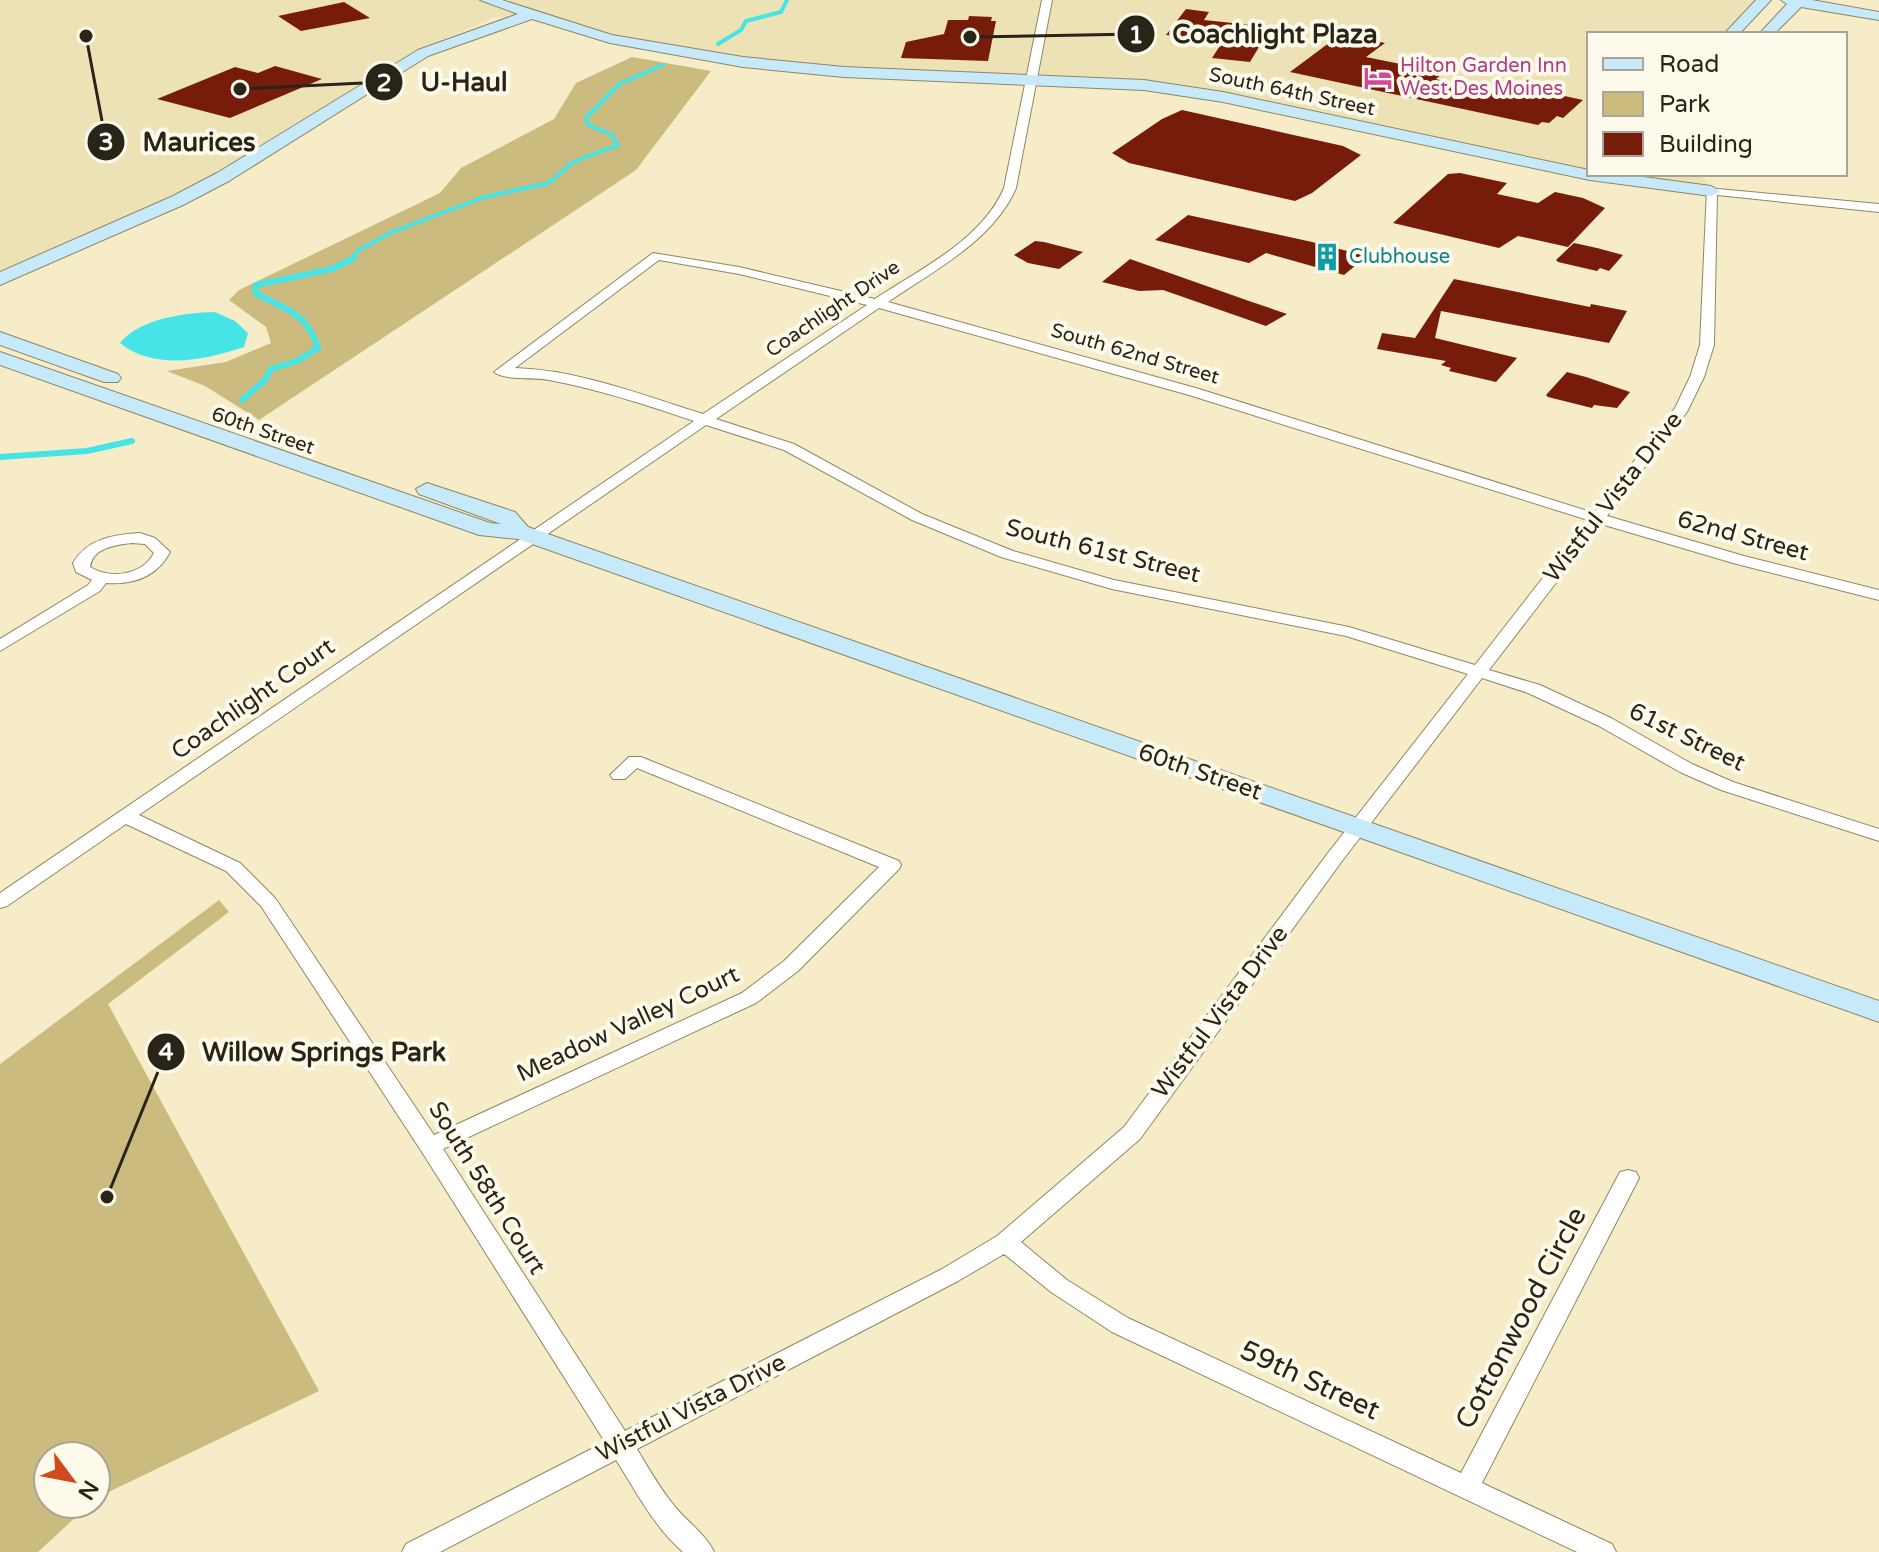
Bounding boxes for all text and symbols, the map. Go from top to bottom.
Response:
callout: Coachlight Plaza [1116,9,1394,59]
text: Coachlight Plaza [1172,19,1378,50]
text: 1 [1128,21,1144,50]
legend [1587,32,1847,176]
text: Road [1659,50,1719,79]
place label: Hilton Garden Inn West Des Moines [1400,54,1567,101]
callout: U-Haul [364,57,523,107]
street label: South 64th Street [1207,63,1377,121]
hotel icon: Hilton Garden Inn West Des Moines [1363,63,1393,93]
text: U-Haul [421,67,507,98]
text: 2 [376,69,392,98]
text: Park [1659,90,1710,119]
callout: Maurices [86,117,271,167]
text: Maurices [143,127,255,158]
text: 3 [98,128,114,157]
text: Building [1659,130,1753,159]
building icon: Clubhouse [1312,242,1342,272]
place label: Clubhouse [1349,245,1450,269]
street label: Coachlight Drive [761,255,905,363]
street label: South 62nd Street [1048,318,1222,390]
street label: 60th Street [208,402,318,460]
street label: Wistful Vista Drive [1537,406,1689,588]
street label: 62nd Street [1674,505,1812,567]
street label: South 61st Street [1003,513,1203,589]
street label: Coachlight Court [166,632,340,766]
street label: 61st Street [1624,696,1750,778]
street label: 60th Street [1134,737,1266,807]
street label: Wistful Vista Drive [1146,920,1294,1104]
street label: Meadow Valley Court [512,960,744,1088]
callout: Willow Springs Park [146,1027,462,1077]
text: Willow Springs Park [202,1037,446,1068]
text: 4 [158,1038,174,1067]
street label: South 58th Court [422,1096,552,1280]
street label: Cottonwood Circle [1448,1201,1594,1435]
street label: 59th Street [1235,1333,1386,1427]
street label: Wistful Vista Drive [592,1348,790,1468]
north arrow [32,1440,112,1520]
text: N [72,1476,104,1504]

